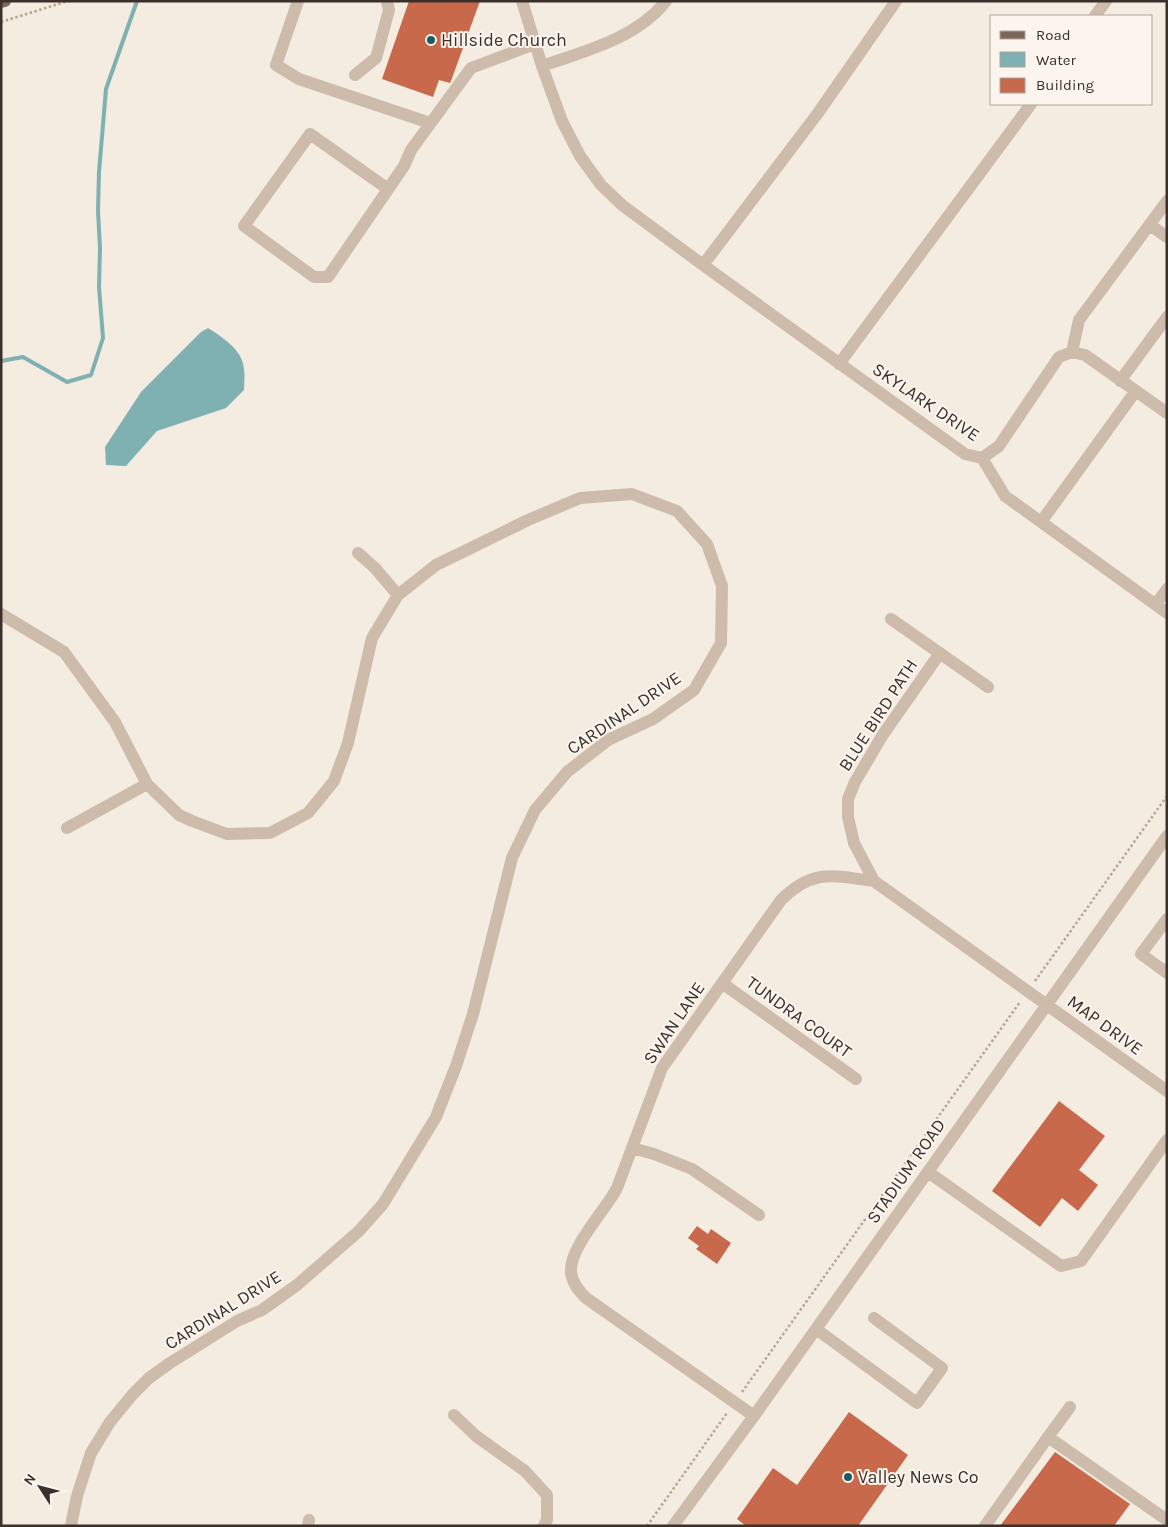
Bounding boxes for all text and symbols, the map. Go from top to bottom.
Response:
legend [990,15,1153,105]
text: Road [1036,26,1071,44]
place label: Hillside Church [441,29,567,51]
marker: Hillside Church [425,34,437,46]
text: Water [1036,51,1077,69]
text: Building [1036,76,1094,94]
street label: SKYLARK DRIVE [868,358,984,446]
street label: BLUE BIRD PATH [834,655,922,775]
street label: CARDINAL DRIVE [563,667,685,759]
street label: TUNDRA COURT [742,971,856,1063]
street label: SWAN LANE [638,978,710,1068]
street label: MAP DRIVE [1063,990,1147,1060]
street label: STADIUM ROAD [862,1114,950,1228]
street label: CARDINAL DRIVE [161,1265,285,1355]
north arrow [15,1462,65,1512]
place label: Valley News Co [858,1466,979,1488]
text: N [20,1471,40,1489]
marker: Valley News Co [842,1471,854,1483]

